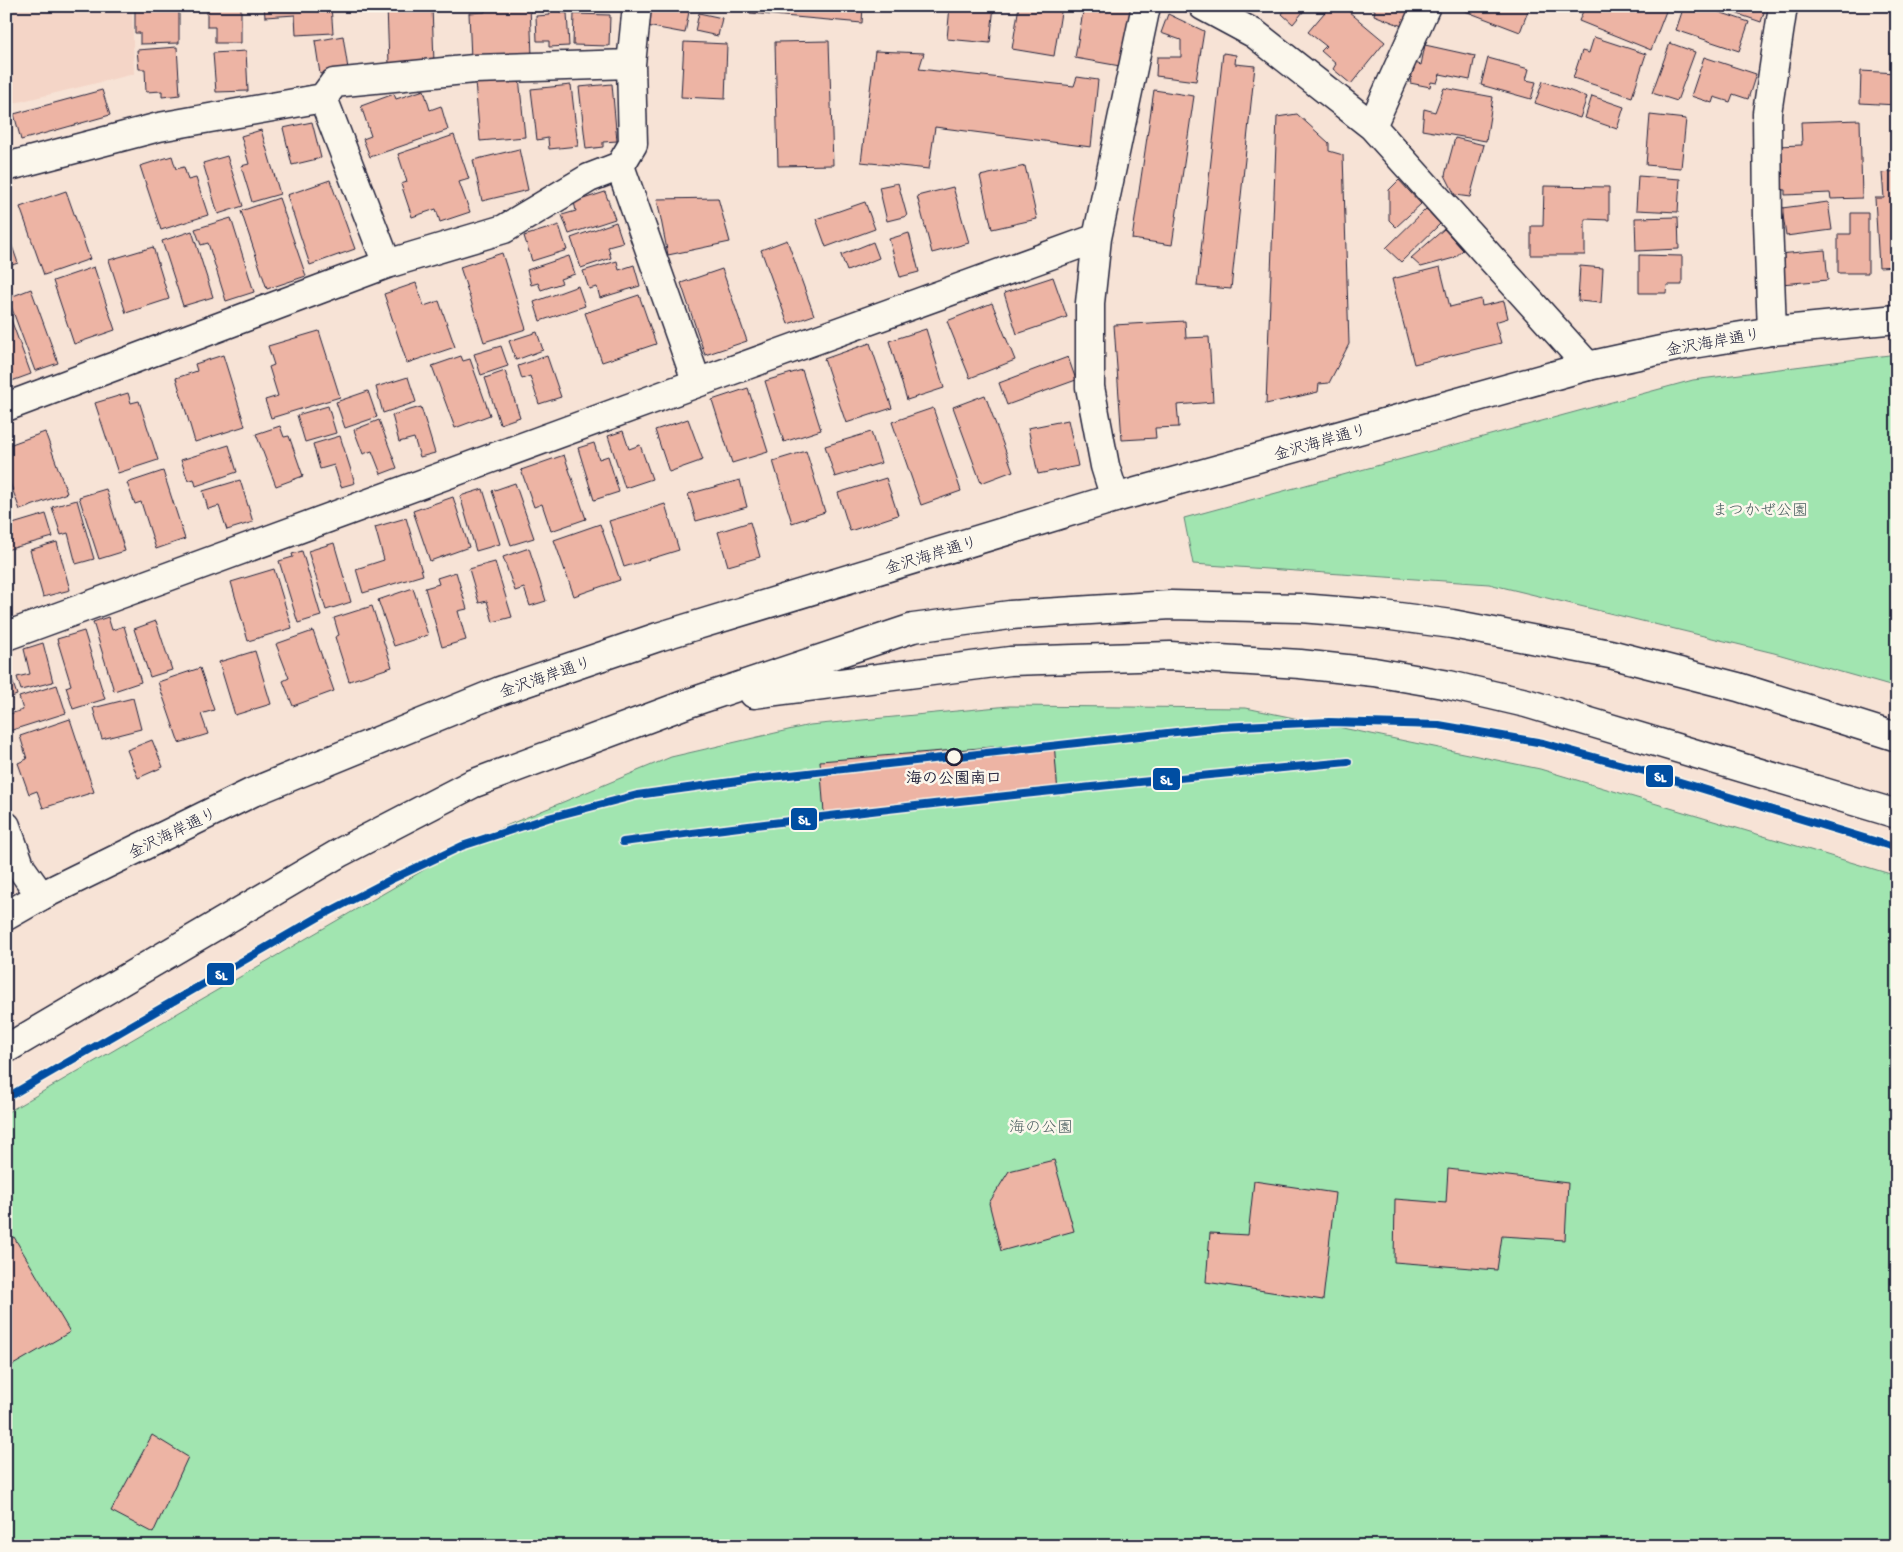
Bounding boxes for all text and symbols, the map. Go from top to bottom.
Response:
street label: 金沢海岸通り [1665,326,1763,362]
street label: 金沢海岸通り [1272,421,1370,467]
park label: まつかぜ公園 [1712,502,1808,522]
street label: 金沢海岸通り [883,533,981,580]
street label: 金沢海岸通り [497,654,595,704]
marker: 海の公園南口 [945,748,963,766]
line badge: SL [1645,764,1674,788]
line badge: SL [1152,767,1181,791]
place label: 海の公園南口 [906,769,1002,790]
text: SL [1654,770,1667,787]
text: SL [1160,773,1173,790]
street label: 金沢海岸通り [126,805,221,865]
line badge: SL [790,807,818,831]
text: SL [798,813,811,830]
line badge: SL [206,962,235,986]
text: SL [215,968,228,985]
park label: 海の公園 [1009,1119,1073,1139]

